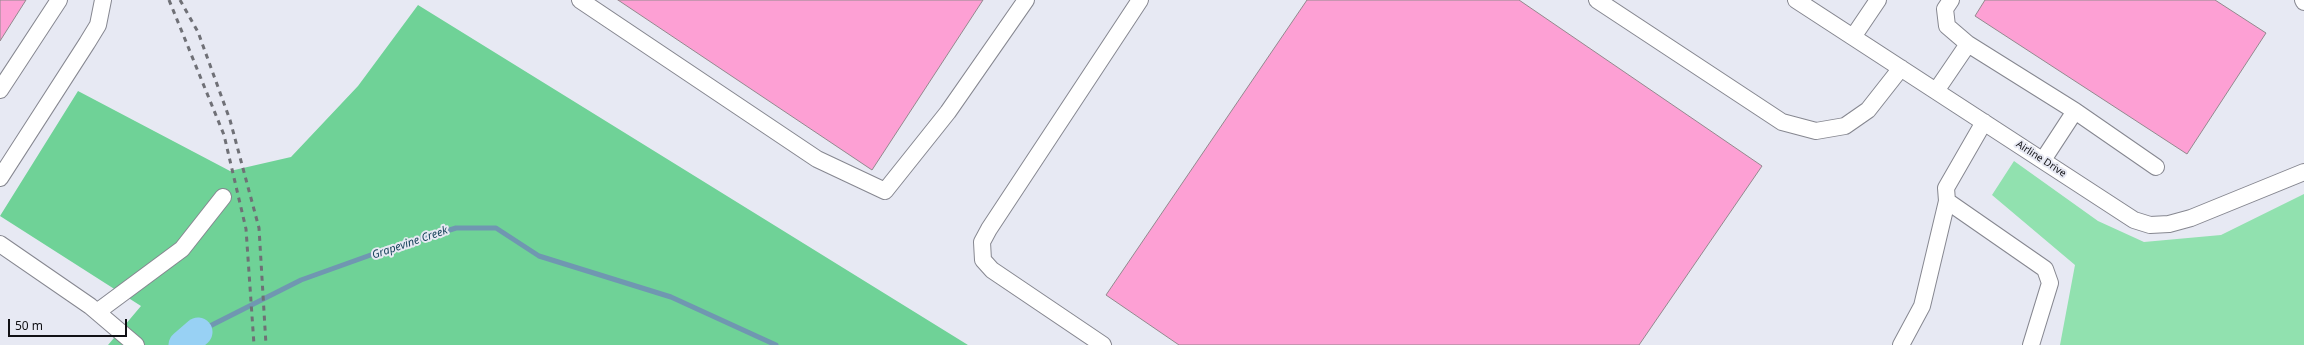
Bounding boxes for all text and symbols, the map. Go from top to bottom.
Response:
street label: Airline Drive [2014,138,2068,180]
water label: Grapevine Creek [370,224,450,262]
scale bar [10,311,129,337]
text: 50 m [15,317,43,334]

